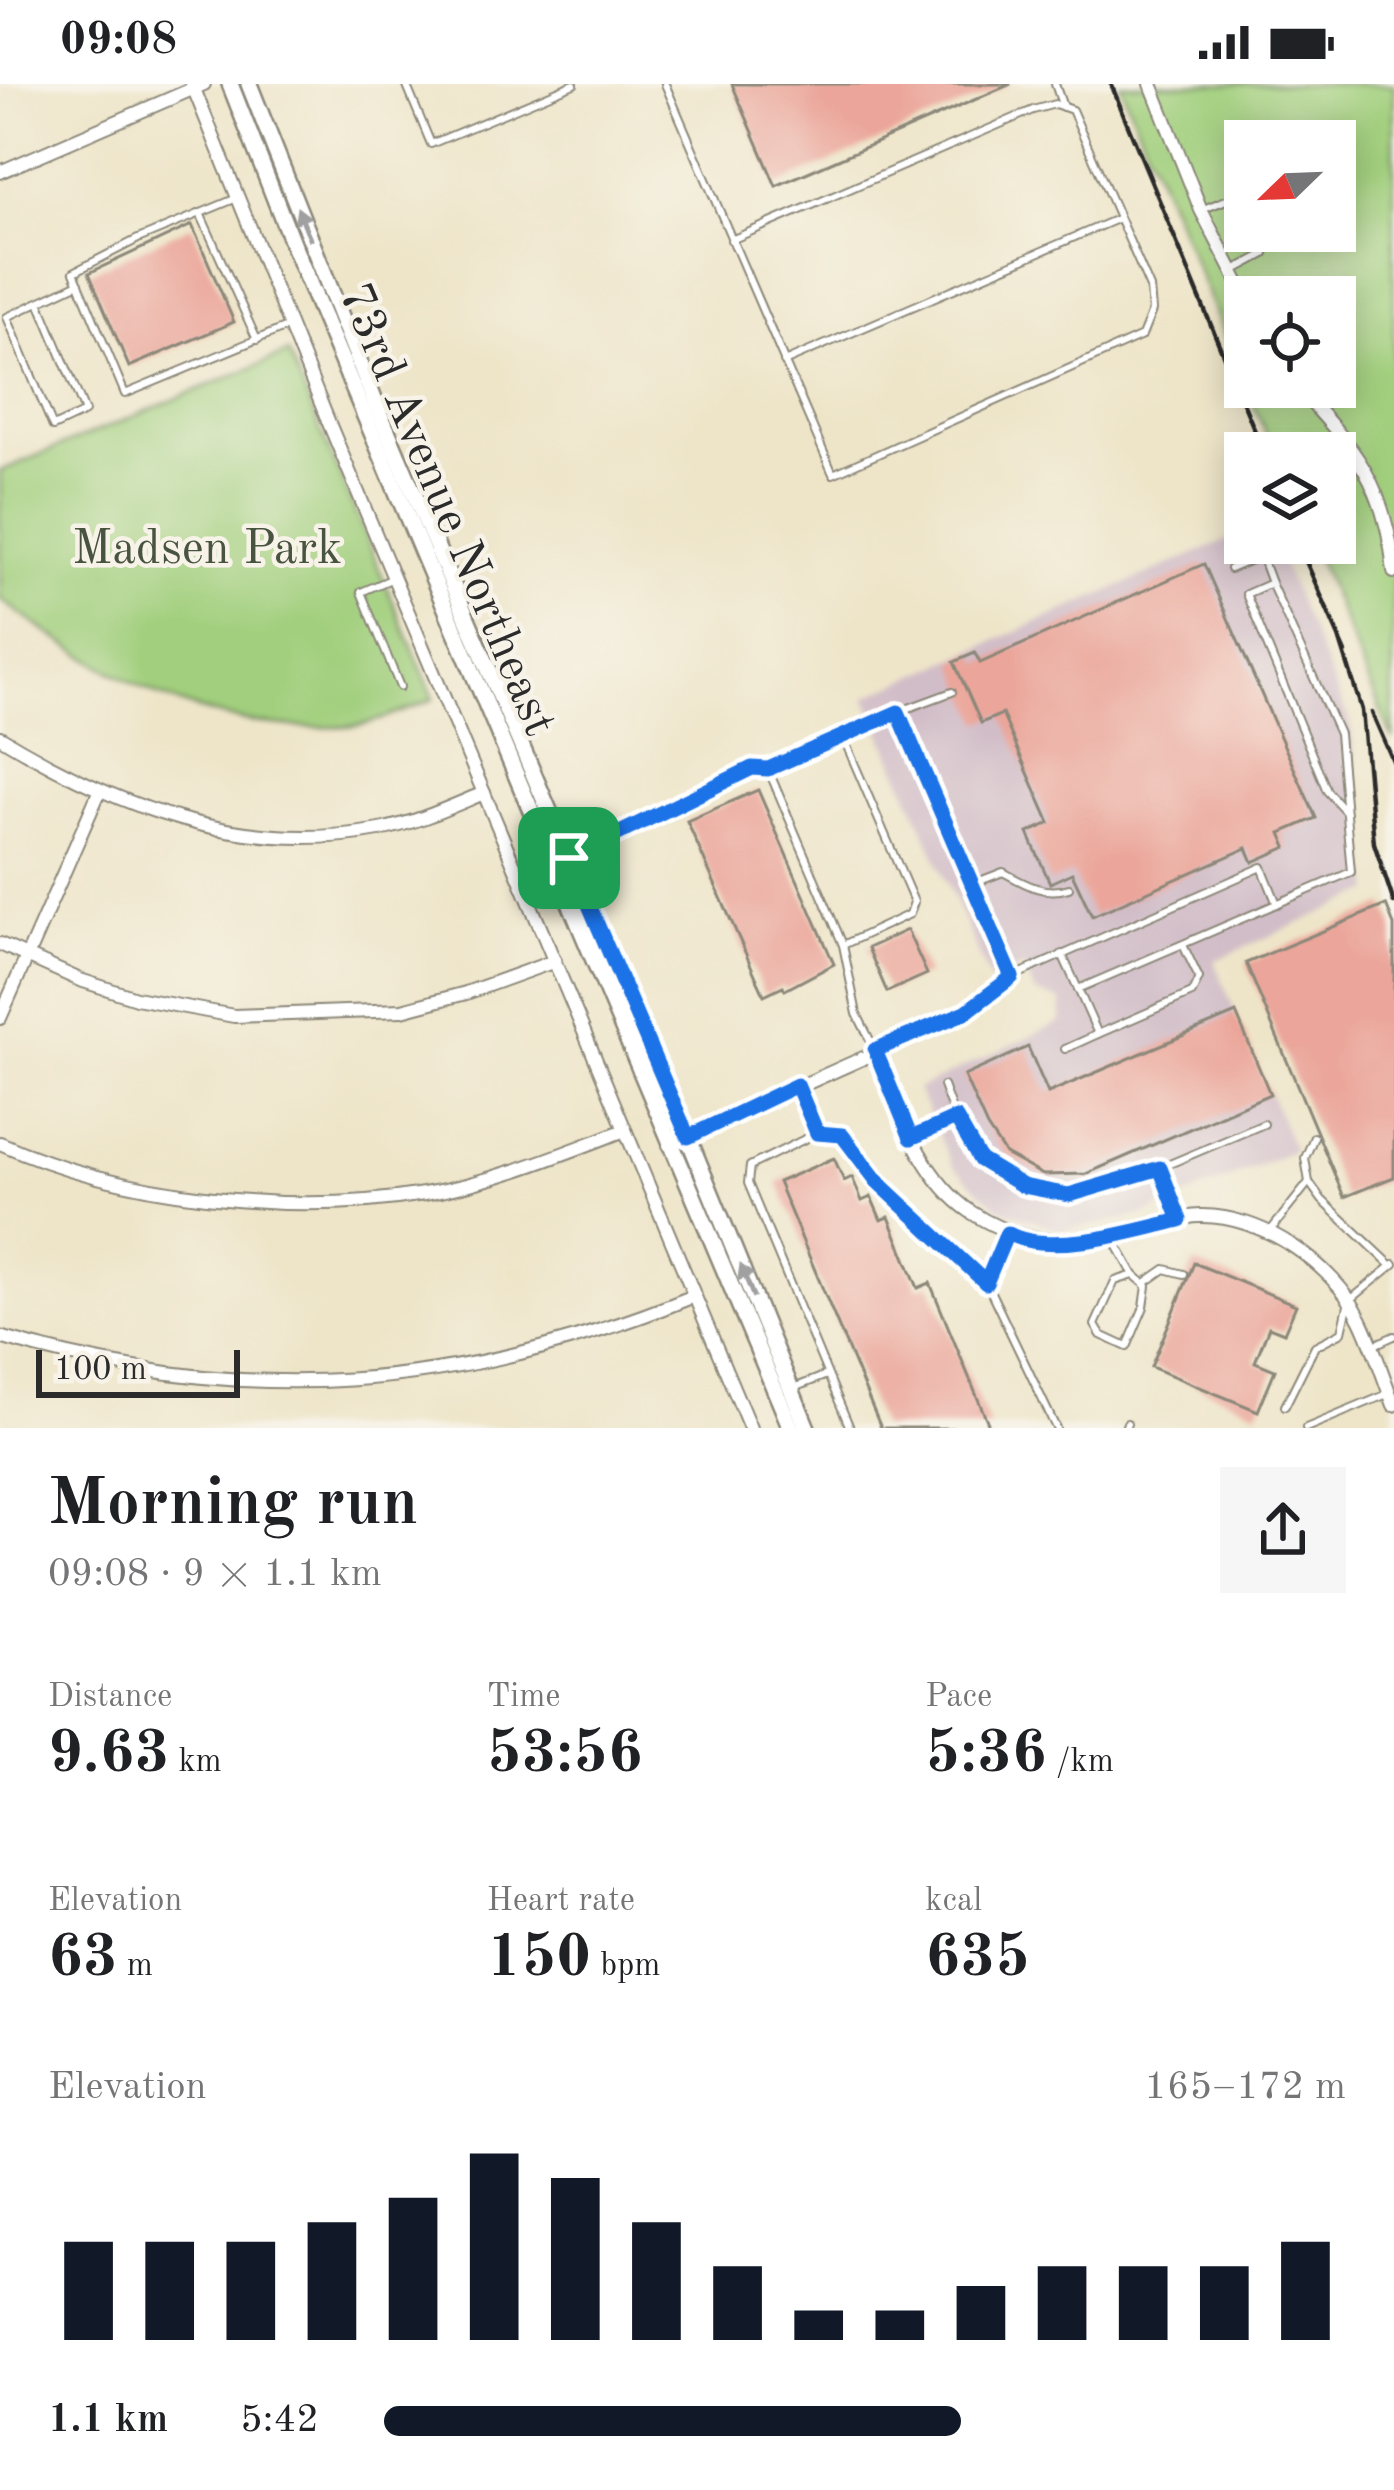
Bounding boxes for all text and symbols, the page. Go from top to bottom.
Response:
text: 09:08 [60,19,177,64]
north arrow [1224,120,1356,252]
map controls [1224,120,1356,564]
one-way arrow [294,205,313,241]
button: locate [1224,276,1356,408]
street label: 73rd Avenue Northeast [329,277,563,743]
button: layers [1224,432,1356,564]
park label: Madsen Park [72,526,342,574]
pin [518,807,620,909]
icon: arrive [536,825,602,891]
one-way arrow [737,1262,756,1298]
scale bar [36,1344,240,1397]
text: 100 m [54,1354,147,1387]
button: share [1220,1467,1346,1593]
text: Morning run [48,1473,418,1539]
text: 09:08 · 9 × 1.1 km [48,1555,382,1594]
text: Distance [48,1681,172,1714]
text: Time [487,1681,561,1714]
text: Pace [925,1681,992,1714]
text: 9.63 [48,1725,169,1785]
text: 53:56 [487,1725,643,1785]
text: 5:36 [925,1725,1047,1785]
text: km [169,1746,222,1779]
text: /km [1047,1746,1114,1779]
text: Elevation [48,1885,182,1918]
text: Heart rate [487,1885,635,1918]
text: kcal [925,1885,982,1918]
text: 63 [48,1929,118,1989]
text: 150 [487,1929,591,1989]
text: 635 [925,1929,1030,1989]
text: m [118,1950,153,1983]
text: bpm [591,1950,661,1983]
text: Elevation [48,2068,207,2107]
text: 165–172 m [1144,2068,1346,2107]
text: 1.1 km [48,2401,168,2440]
text: 5:42 [240,2401,319,2440]

